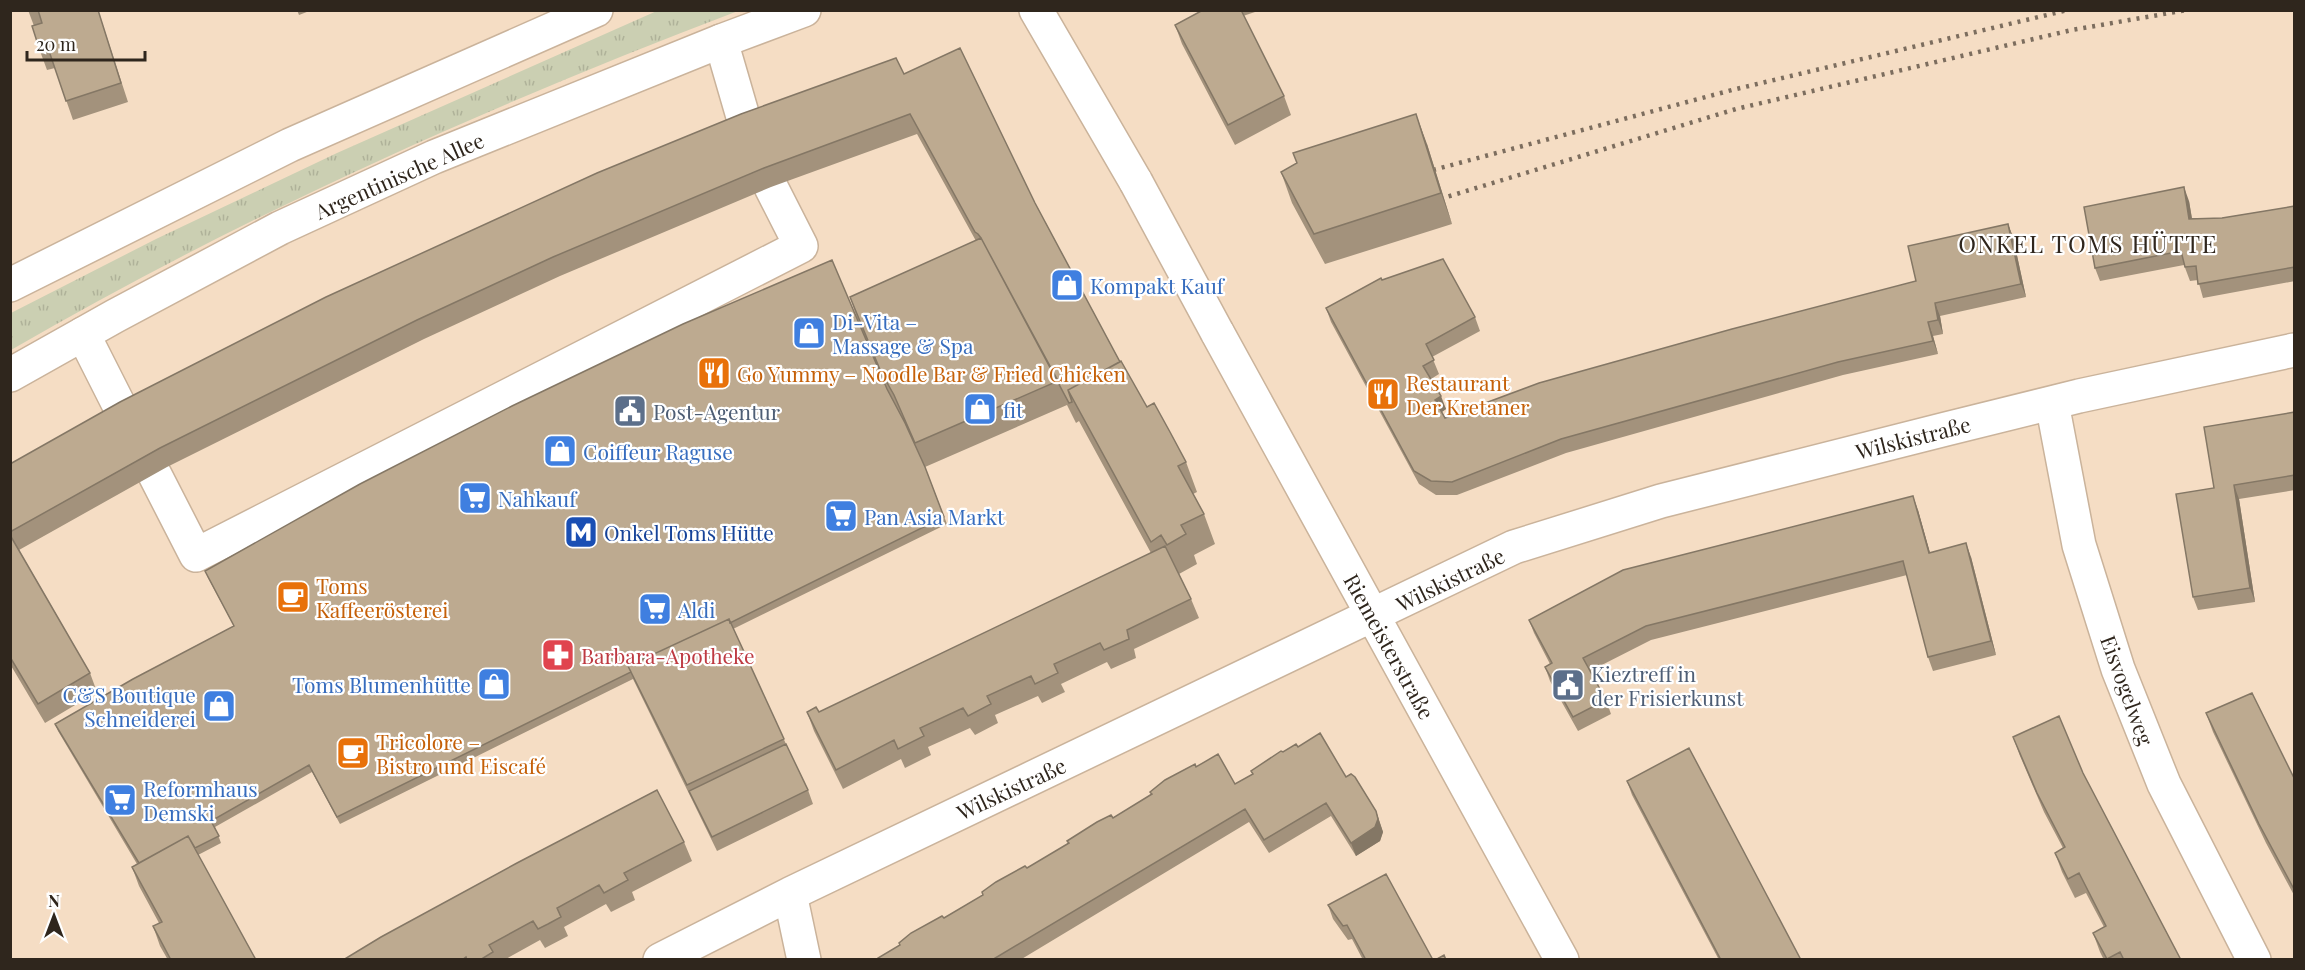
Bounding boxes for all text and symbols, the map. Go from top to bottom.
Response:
scale bar [27,24,146,62]
text: 20 m [36,32,76,56]
street label: Argentinische Allee [309,125,488,225]
district label: ONKEL TOMS HÜTTE [1958,227,2218,259]
shop icon: Kompakt Kauf [1049,267,1085,303]
place label: Kompakt Kauf [1090,271,1226,299]
place label: Di-Vita – Massage & Spa [832,307,974,359]
shop icon: Di-Vita – Massage & Spa [791,315,827,351]
restaurant icon: Go Yummy – Noodle Bar & Fried Chicken [696,355,732,391]
place label: Go Yummy – Noodle Bar & Fried Chicken [737,359,1127,387]
place label: Restaurant Der Kretaner [1406,368,1530,420]
restaurant icon: Restaurant Der Kretaner [1365,376,1401,412]
shop icon: fit [962,391,998,427]
public building icon: Post-Agentur [612,393,648,429]
place label: fit [1003,395,1024,423]
place label: Post-Agentur [653,397,781,425]
street label: Wilskistraße [1852,409,1973,465]
shop icon: Coiffeur Raguse [542,433,578,469]
place label: Coiffeur Raguse [583,437,733,465]
supermarket icon: Nahkauf [457,480,493,516]
place label: Nahkauf [498,484,578,512]
supermarket icon: Pan Asia Markt [823,498,859,534]
place label: Pan Asia Markt [864,502,1005,530]
metro station icon: Onkel Toms Hütte [563,514,599,550]
place label: Onkel Toms Hütte [604,518,774,546]
street label: Wilskistraße [1390,541,1509,618]
street label: Riemeisterstraße [1338,568,1442,724]
place label: Toms Kaffeerösterei [316,571,448,623]
cafe icon: Toms Kaffeerösterei [275,579,311,615]
supermarket icon: Aldi [637,591,673,627]
place label: Aldi [677,595,715,623]
street label: Eisvogelweg [2095,631,2161,749]
pharmacy icon: Barbara-Apotheke [540,637,576,673]
place label: Barbara-Apotheke [581,641,755,669]
place label: Kieztreff in der Frisierkunst [1591,659,1744,711]
shop icon: Toms Blumenhütte [476,666,512,702]
public building icon: Kieztreff in der Frisierkunst [1550,667,1586,703]
place label: Toms Blumenhütte [292,670,471,698]
place label: C&S Boutique Schneiderei [62,680,196,732]
shop icon: C&S Boutique Schneiderei [201,688,237,724]
place label: Tricolore – Bistro und Eiscafé [376,727,546,779]
cafe icon: Tricolore – Bistro und Eiscafé [335,735,371,771]
street label: Wilskistraße [951,751,1070,826]
place label: Reformhaus Demski [143,774,258,826]
supermarket icon: Reformhaus Demski [102,782,138,818]
north arrow [24,886,84,946]
text: N [48,890,60,911]

